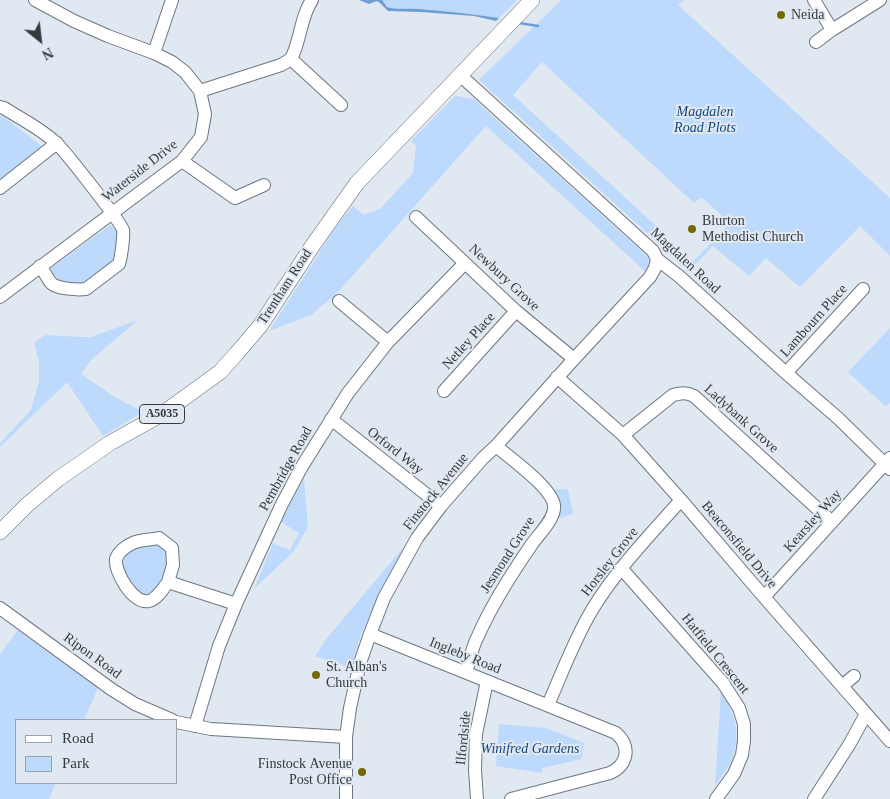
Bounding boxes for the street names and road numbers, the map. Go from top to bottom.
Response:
street label: Waterside Drive [99,136,181,206]
street label: Magdalen Road [647,224,723,298]
street label: Newbury Grove [465,241,543,315]
street label: Trentham Road [254,246,316,328]
street label: Lambourn Place [777,281,851,361]
street label: Netley Place [439,309,499,373]
street label: Ladybank Grove [700,381,782,457]
road number: A5035 [140,404,184,424]
street label: Pembridge Road [256,424,316,514]
street label: Orford Way [363,424,427,478]
street label: Finstock Avenue [400,450,472,534]
street label: Kearsley Way [780,486,846,556]
street label: Beaconsfield Drive [698,498,780,592]
street label: Jesmond Grove [477,514,539,596]
street label: Horsley Grove [578,524,642,600]
street label: Hatfield Crescent [678,610,752,698]
street label: Ripon Road [60,629,124,683]
street label: Ingleby Road [427,634,503,678]
street label: Ilfordside [453,710,475,766]

